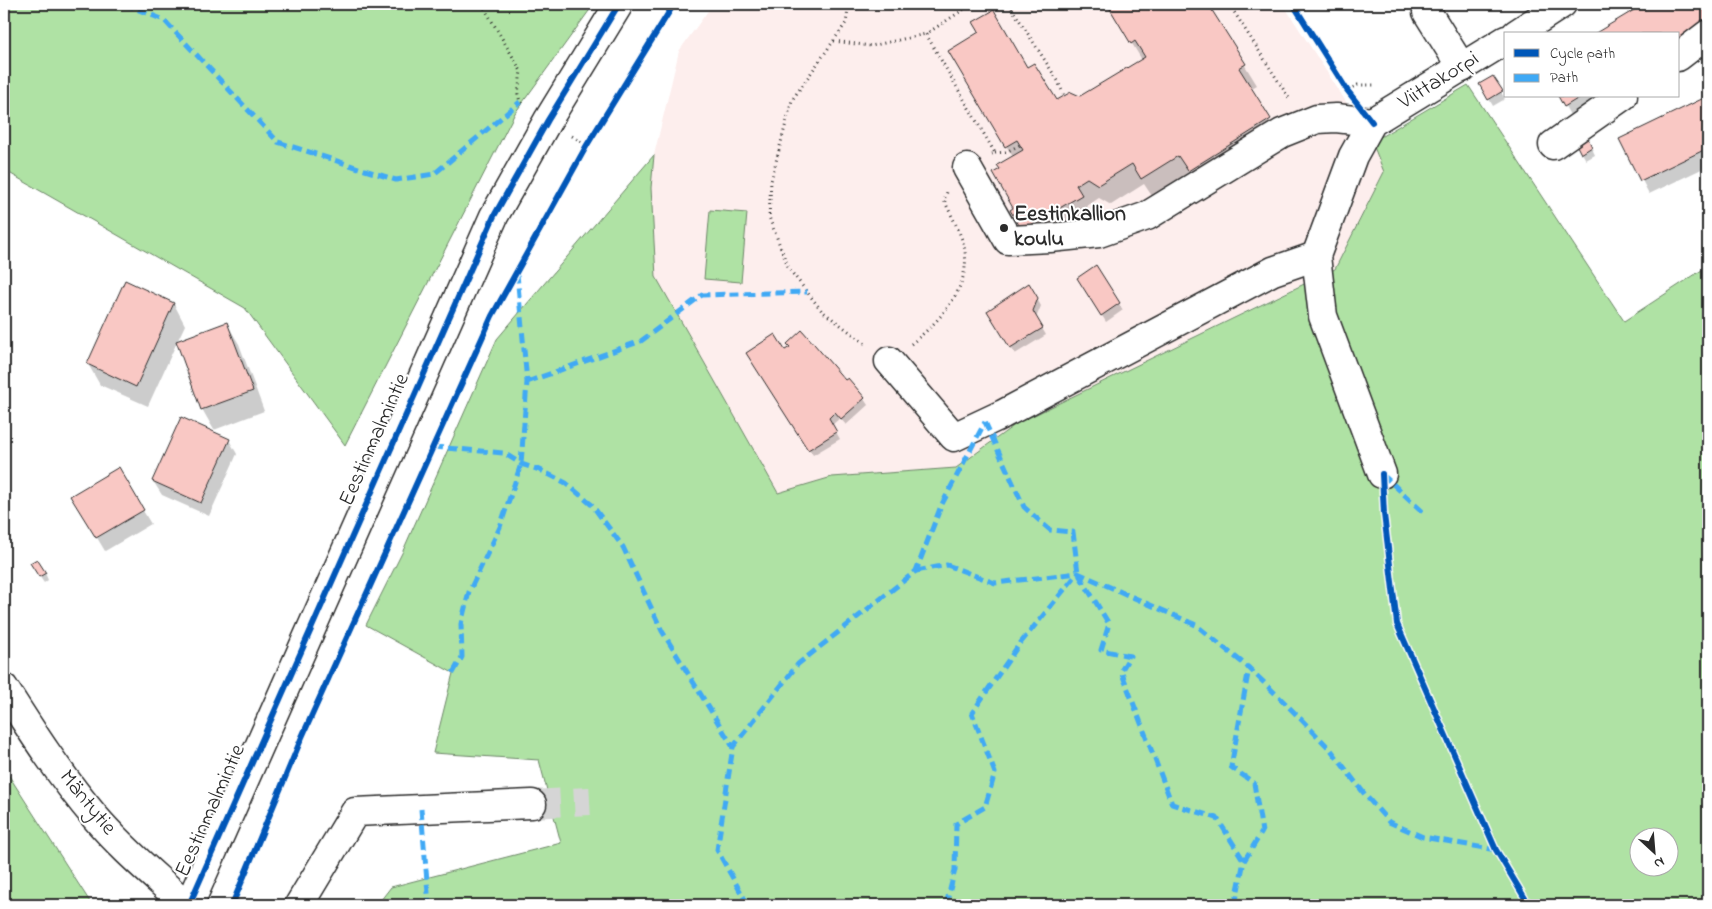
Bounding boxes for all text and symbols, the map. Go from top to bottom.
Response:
legend [1504,32,1680,98]
text: Cycle path [1550,43,1615,66]
street label: Viittakorpi [1392,44,1486,119]
text: Path [1550,67,1578,89]
place label: Eestinkallion koulu [1014,199,1126,256]
marker: Eestinkallion koulu [998,222,1010,234]
street label: Eestinmalmintie [331,368,419,512]
street label: Eestinmalmintie [167,739,255,883]
street label: Mäntytie [50,763,123,843]
north arrow [1630,826,1680,876]
text: N [1650,851,1668,874]

